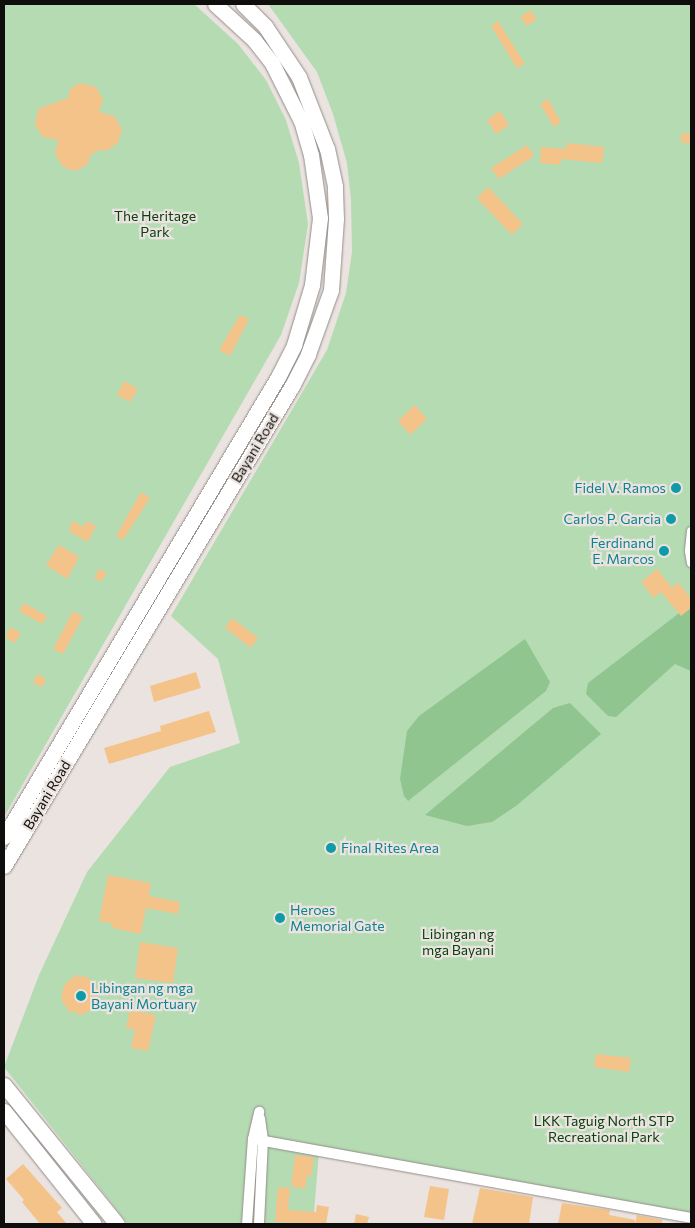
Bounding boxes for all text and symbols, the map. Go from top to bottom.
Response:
park label: The Heritage Park [114,208,196,240]
street label: Bayani Road [228,410,282,486]
place label: Fidel V. Ramos [574,480,666,496]
marker: Fidel V. Ramos [670,482,682,494]
place label: Carlos P. Garcia [564,511,661,527]
marker: Carlos P. Garcia [665,513,677,525]
place label: Ferdinand E. Marcos [590,535,654,568]
marker: Ferdinand E. Marcos [658,545,670,557]
street label: Bayani Road [20,757,74,833]
place label: Final Rites Area [341,840,439,856]
marker: Final Rites Area [325,842,337,854]
place label: Heroes Memorial Gate [290,902,385,934]
marker: Heroes Memorial Gate [274,912,286,924]
park label: Libingan ng mga Bayani [422,926,494,959]
place label: Libingan ng mga Bayani Mortuary [91,980,197,1012]
marker: Libingan ng mga Bayani Mortuary [75,990,87,1002]
park label: LKK Taguig North STP Recreational Park [534,1113,674,1146]

